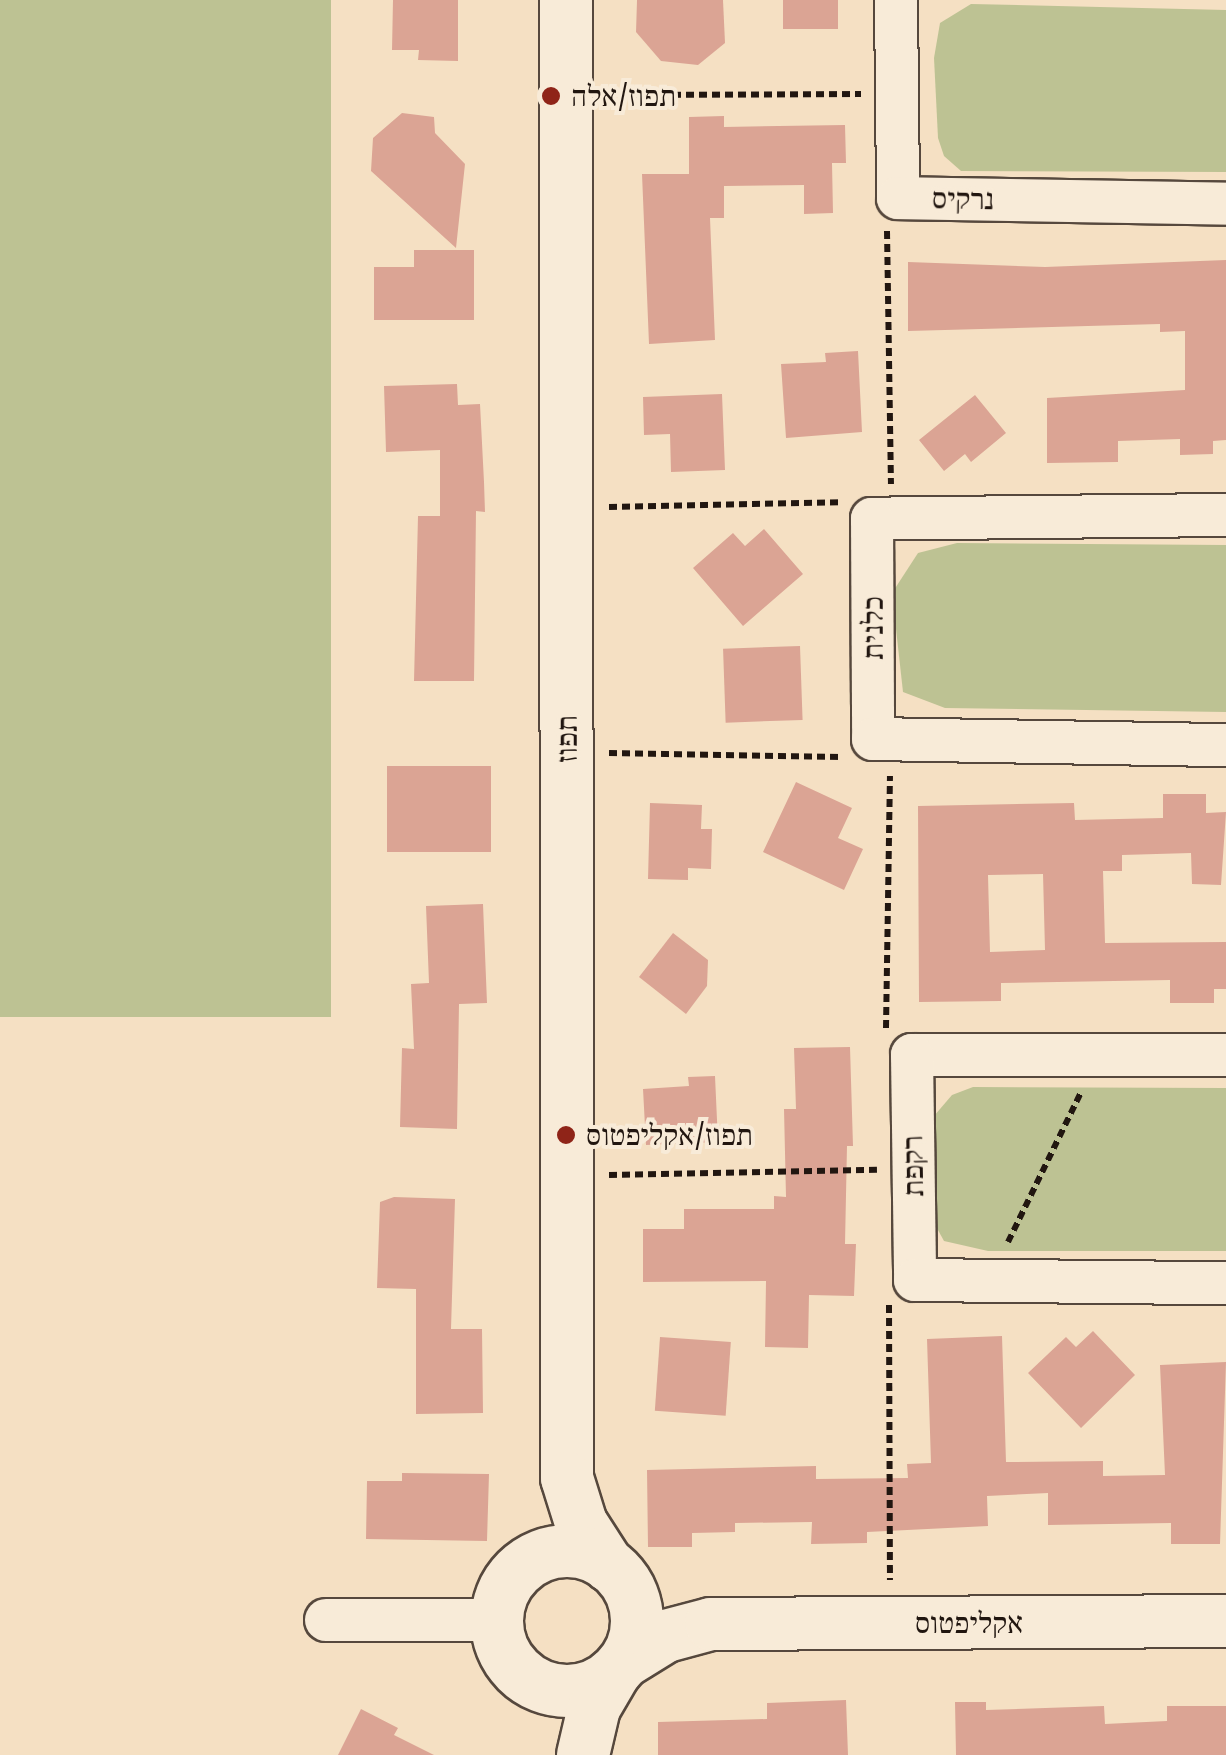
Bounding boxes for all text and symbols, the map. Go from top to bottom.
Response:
place label: תפוז/אלה [571,78,676,114]
marker: תפוז/אלה [540,85,562,107]
street label: נרקיס [932,180,994,218]
street label: כלנית [855,596,891,660]
street label: תפוז [549,715,585,763]
place label: תפוז/אקליפטוס [586,1117,753,1153]
marker: תפוז/אקליפטוס [555,1124,577,1146]
street label: רקפת [894,1135,932,1197]
street label: אקליפטוס [915,1605,1023,1641]

